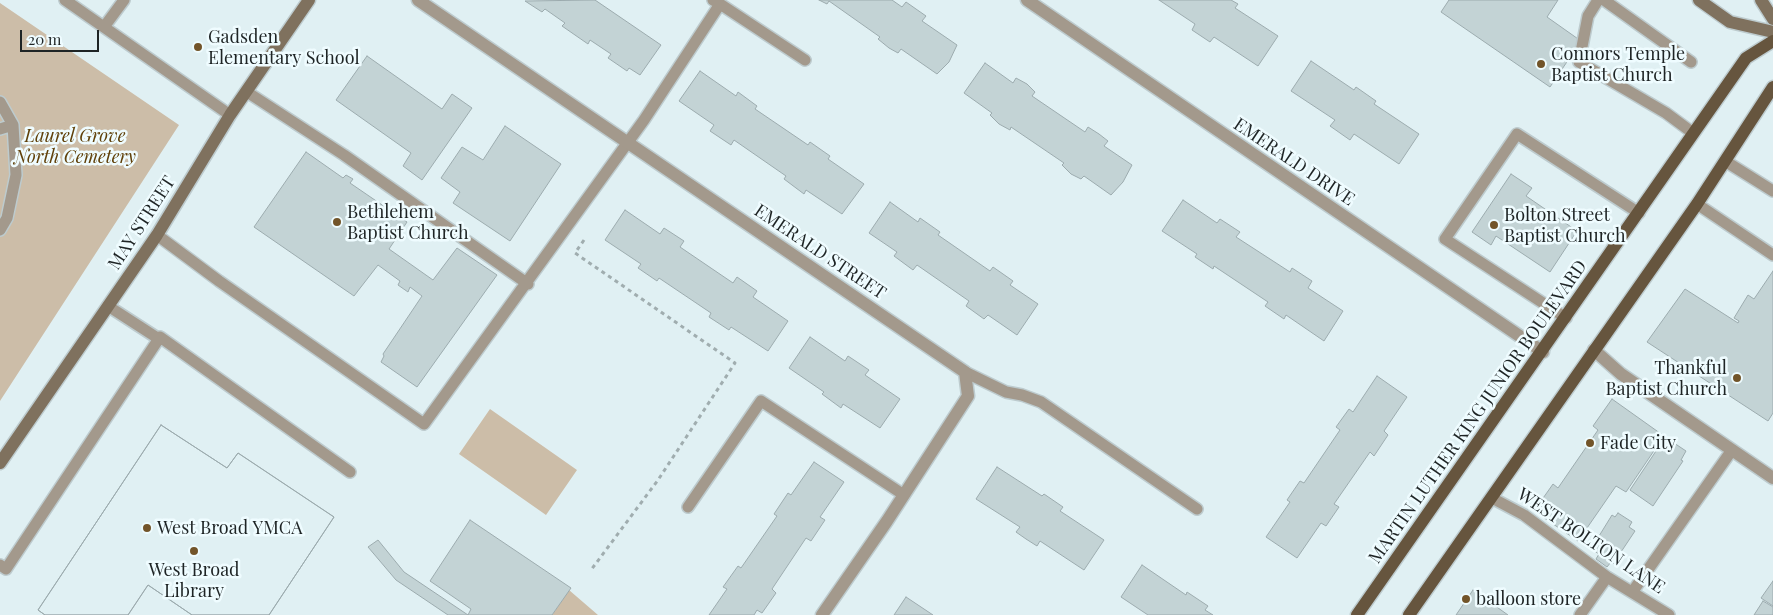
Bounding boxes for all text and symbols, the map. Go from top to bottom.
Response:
scale bar [22,20,101,52]
place label: Gadsden Elementary School [208,26,360,68]
text: 20 m [28,29,61,49]
marker: Gadsden Elementary School [192,41,204,53]
place label: Connors Temple Baptist Church [1551,43,1685,86]
marker: Connors Temple Baptist Church [1535,58,1547,70]
street label: EMERALD DRIVE [1229,114,1359,210]
park label: Laurel Grove North Cemetery [14,125,136,168]
street label: MAY STREET [104,172,180,274]
street label: EMERALD STREET [750,200,890,304]
place label: Bethlehem Baptist Church [347,201,469,243]
place label: Bolton Street Baptist Church [1504,204,1626,246]
marker: Bethlehem Baptist Church [331,216,343,228]
marker: Bolton Street Baptist Church [1488,219,1500,231]
street label: MARTIN LUTHER KING JUNIOR BOULEVARD [1364,256,1592,568]
place label: Thankful Baptist Church [1605,357,1727,399]
marker: Thankful Baptist Church [1731,372,1743,384]
place label: Fade City [1600,432,1676,454]
marker: Fade City [1584,437,1596,449]
street label: WEST BOLTON LANE [1513,484,1669,598]
place label: West Broad YMCA [157,517,302,539]
marker: West Broad YMCA [141,522,153,534]
marker: West Broad Library [188,545,200,557]
place label: West Broad Library [148,559,240,602]
place label: balloon store [1476,588,1581,610]
marker: balloon store [1460,593,1472,605]

